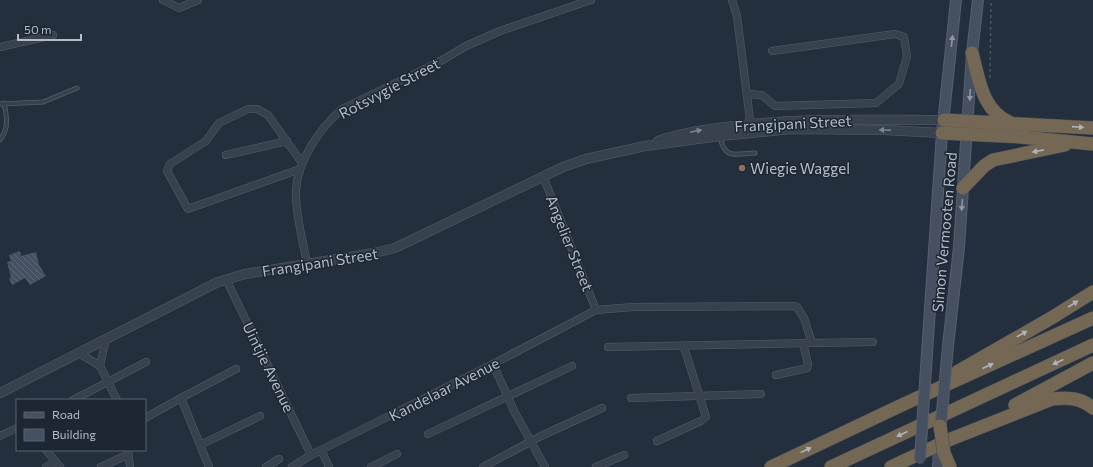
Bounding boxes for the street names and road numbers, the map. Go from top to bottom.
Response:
street label: Rotsvygie Street [335,54,443,122]
street label: Frangipani Street [734,111,852,135]
street label: Simon Vermooten Road [928,151,960,313]
street label: Angelier Street [543,192,597,294]
street label: Frangipani Street [261,244,379,280]
street label: Uintjie Avenue [239,319,299,415]
street label: Kandelaar Avenue [386,353,502,425]

